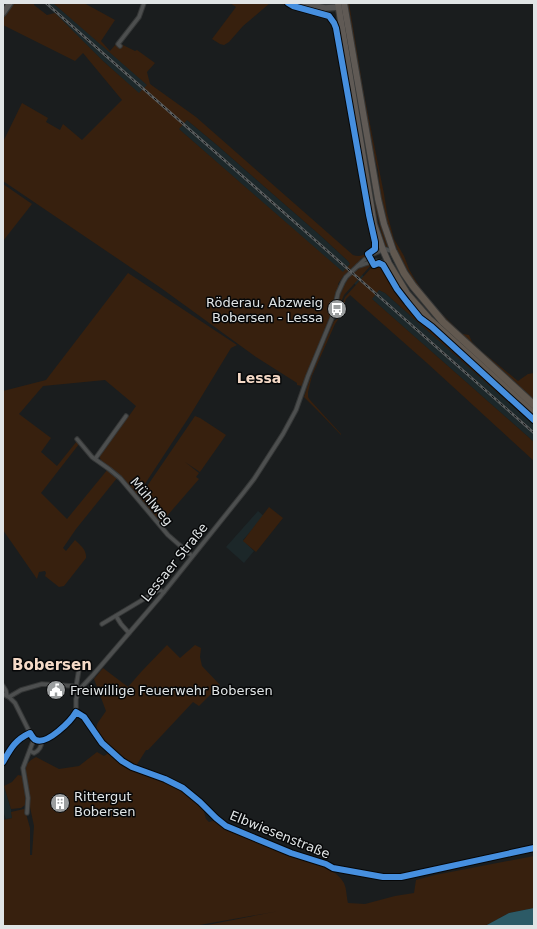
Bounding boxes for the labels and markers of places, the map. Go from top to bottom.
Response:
place label: Röderau, Abzweig Bobersen - Lessa [206,295,323,325]
bus stop icon: Röderau, Abzweig Bobersen - Lessa [326,298,348,320]
public building icon: Freiwillige Feuerwehr Bobersen [45,679,67,701]
place label: Freiwillige Feuerwehr Bobersen [70,683,273,698]
place label: Rittergut Bobersen [74,789,135,819]
building icon: Rittergut Bobersen [49,792,71,814]

